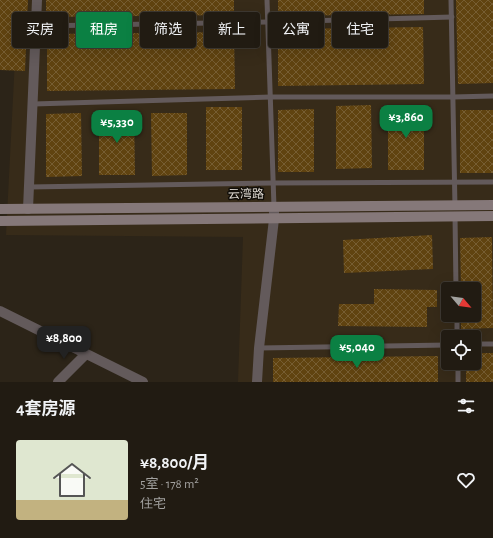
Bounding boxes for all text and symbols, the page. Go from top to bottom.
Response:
chip: 买房 [12,12,68,48]
chip: 租房 [76,12,132,48]
chip: 筛选 [140,12,196,48]
chip: 新上 [204,12,260,48]
chip: 公寓 [268,12,324,48]
chip: 住宅 [332,12,388,48]
pin: ¥3,860 [373,105,439,139]
pin: ¥5,330 [84,110,150,144]
text: ¥3,860 [389,111,423,124]
text: ¥5,330 [100,116,134,129]
street label: 云湾路 [228,187,264,200]
north arrow [441,282,481,322]
map controls [441,282,481,370]
pin: ¥8,800 [31,326,97,360]
button: locate [441,330,481,370]
text: ¥8,800 [46,332,82,345]
pin: ¥5,040 [324,335,390,369]
text: ¥5,040 [339,341,375,354]
icon: filters [455,395,477,417]
text: 4套房源 [16,400,76,417]
text: ¥8,800/月 [140,454,209,471]
icon: home [48,456,96,504]
icon: heart [455,469,477,491]
text: 5室 · 178 m² [140,478,199,491]
text: 住宅 [140,498,166,511]

